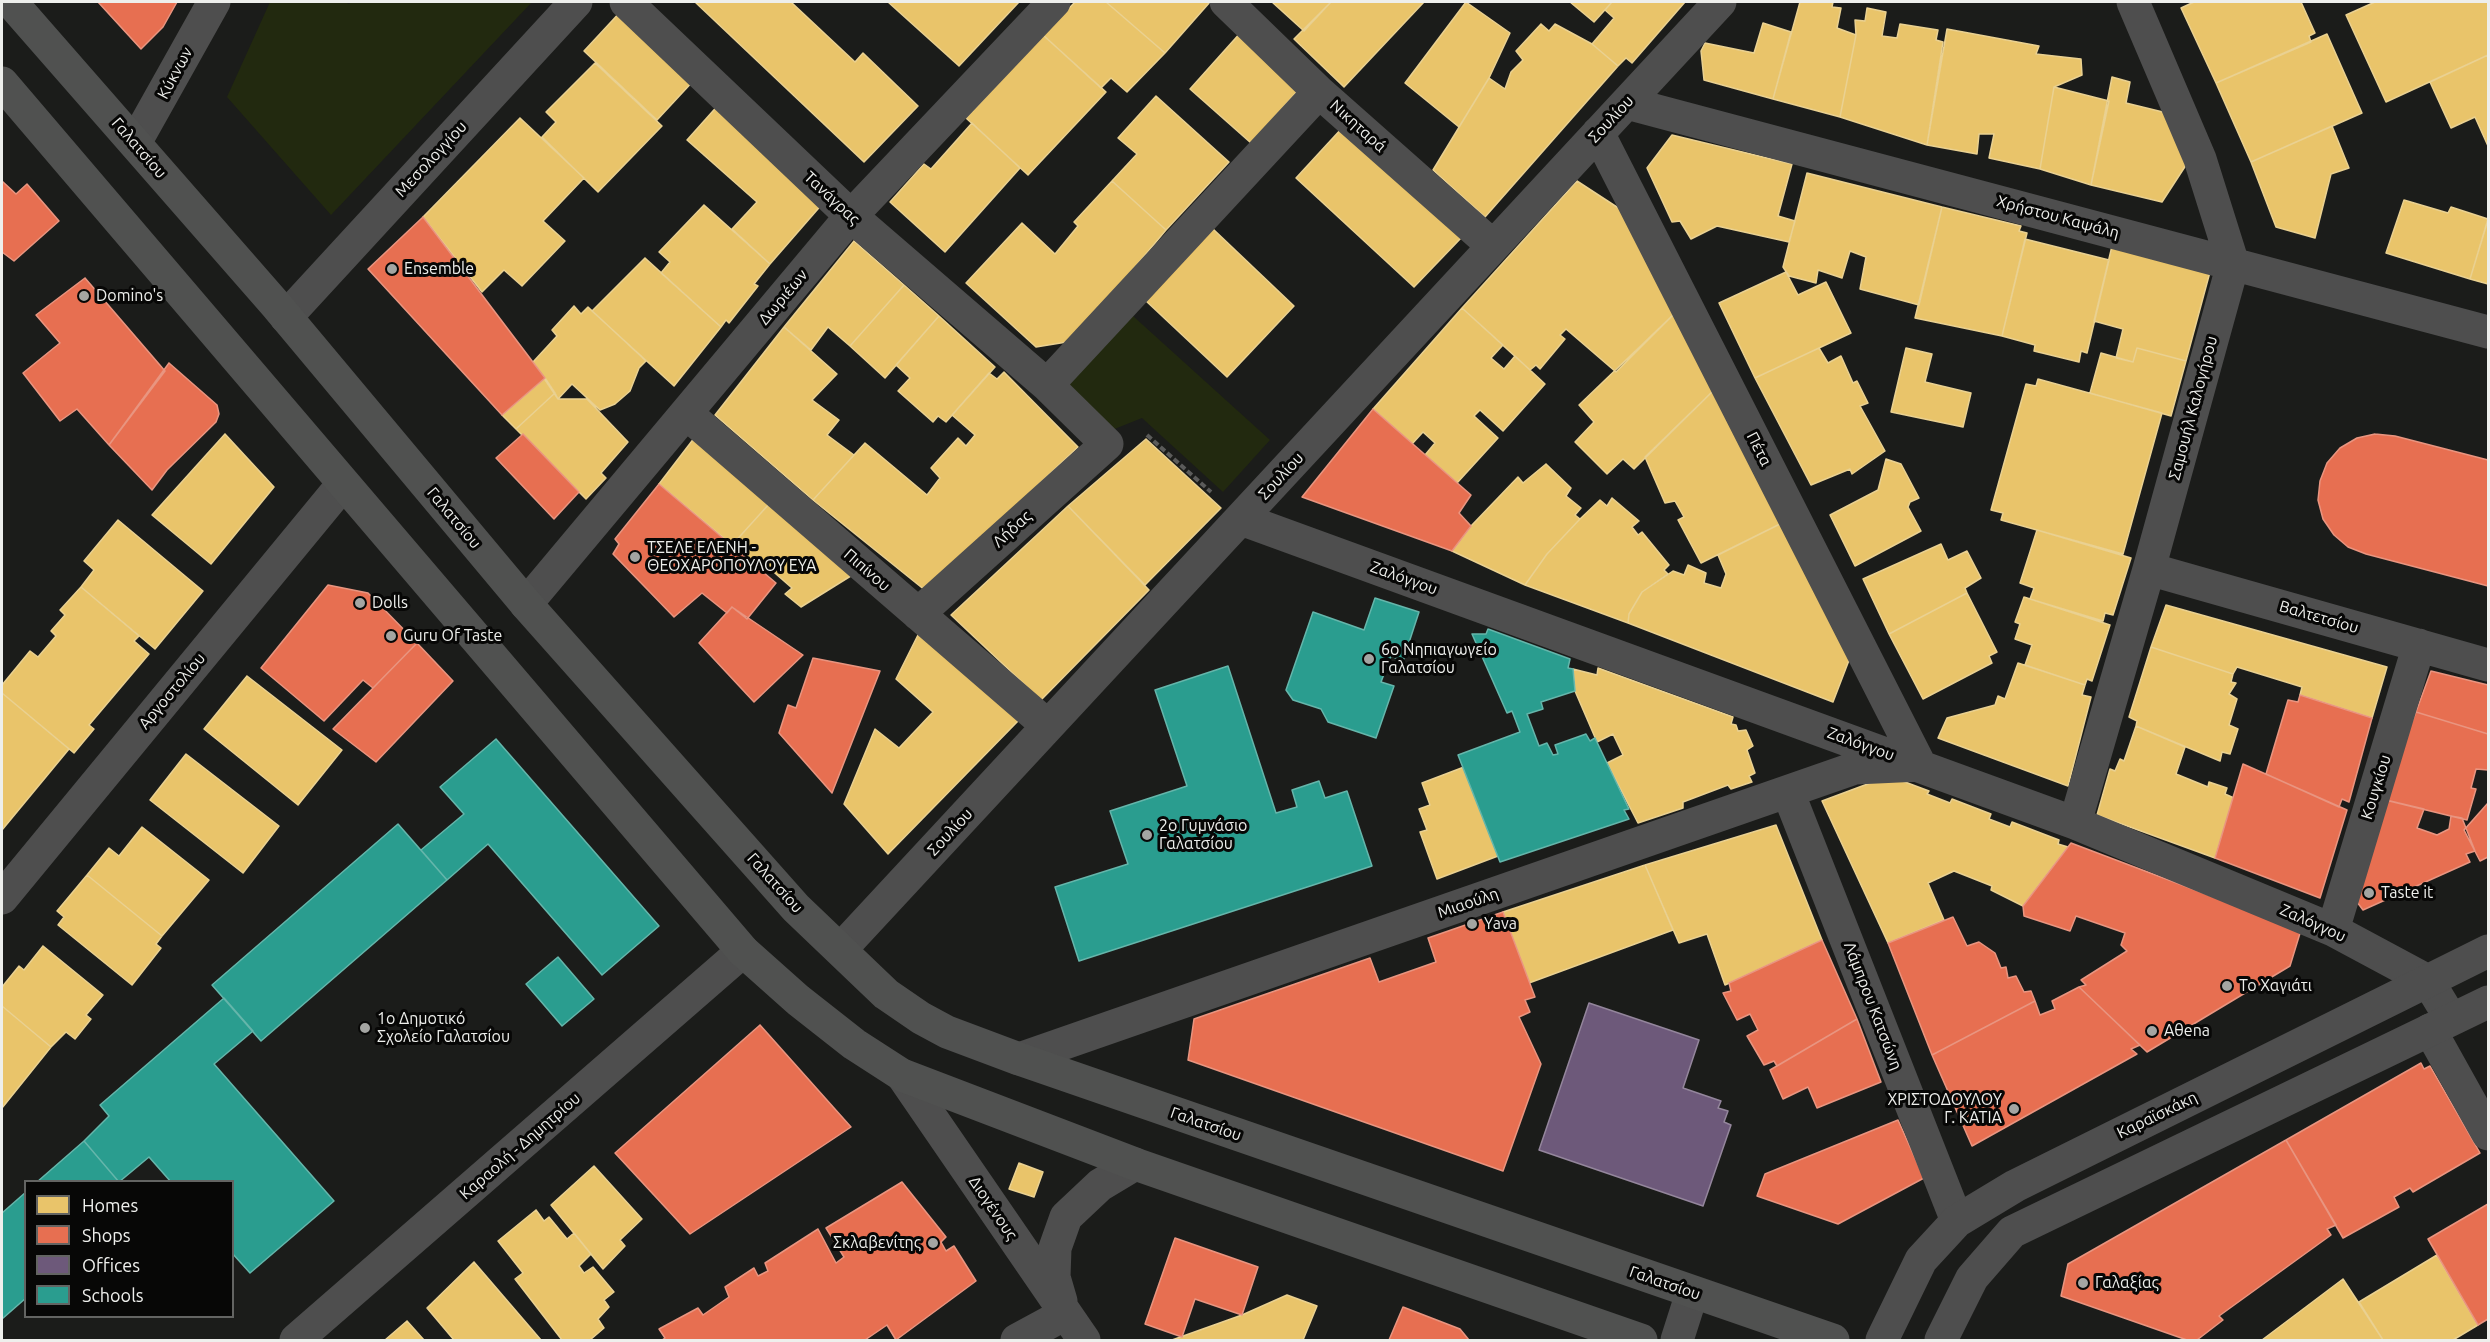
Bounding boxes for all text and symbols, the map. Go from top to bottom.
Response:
street label: Κύκνων [153,44,197,102]
street label: Σουλίου [1584,91,1638,147]
street label: Νικηταρά [1326,96,1390,156]
street label: Γαλατσίου [107,114,171,182]
street label: Μεσολογγίου [391,117,471,201]
street label: Τανάγρας [800,167,864,229]
street label: Χρήστου Καψάλη [1995,191,2121,243]
place label: Ensemble [404,259,474,279]
marker: Ensemble [385,262,399,276]
street label: Δωριέων [754,265,812,329]
place label: Domino's [96,286,163,306]
marker: Domino's [77,289,91,303]
street label: Σαμουήλ Καλογήρου [2165,334,2221,482]
street label: Πέτα [1742,429,1776,469]
street label: Σουλίου [1254,448,1308,504]
street label: Γαλατσίου [423,483,485,553]
street label: Λήδας [989,507,1035,551]
place label: ΤΣΕΛΕ ΕΛΕΝΗ - ΘΕΟΧΑΡΟΠΟΥΛΟΥ ΕΥΑ [647,538,816,576]
street label: Πιπίνου [840,545,894,595]
marker: ΤΣΕΛΕ ΕΛΕΝΗ - ΘΕΟΧΑΡΟΠΟΥΛΟΥ ΕΥΑ [628,550,642,564]
street label: Ζαλόγγου [1368,557,1440,599]
place label: Dolls [372,593,408,613]
marker: Dolls [353,596,367,610]
street label: Βαλτετσίου [2277,596,2361,638]
place label: Guru Of Taste [403,626,502,646]
marker: Guru Of Taste [384,629,398,643]
place label: 6ο Νηπιαγωγείο Γαλατσίου [1381,640,1497,678]
street label: Αργοστολίου [135,649,209,733]
marker: 6ο Νηπιαγωγείο Γαλατσίου [1362,652,1376,666]
street label: Ζαλόγγου [1825,723,1897,765]
street label: Κουγκίου [2357,752,2395,822]
street label: Σουλίου [923,804,977,860]
place label: 2ο Γυμνάσιο Γαλατσίου [1159,816,1247,854]
marker: 2ο Γυμνάσιο Γαλατσίου [1140,828,1154,842]
street label: Γαλατσίου [743,849,807,917]
place label: Taste it [2381,883,2433,903]
street label: Μιαούλη [1435,884,1501,922]
marker: Taste it [2362,886,2376,900]
street label: Ζαλόγγου [2277,900,2349,946]
place label: Yava [1484,914,1517,934]
marker: Yava [1465,917,1479,931]
street label: Λάμπρου Κατσώνη [1840,939,1906,1073]
place label: Το Χαγιάτι [2239,976,2312,996]
marker: Το Χαγιάτι [2220,979,2234,993]
place label: 1ο Δημοτικό Σχολείο Γαλατσίου [377,1009,510,1047]
marker: 1ο Δημοτικό Σχολείο Γαλατσίου [358,1021,372,1035]
place label: Αθena [2164,1021,2210,1041]
marker: Αθena [2145,1024,2159,1038]
street label: Καραϊσκάκη [2114,1087,2200,1143]
street label: Καραολή - Δημητρίου [456,1088,584,1204]
place label: ΧΡΙΣΤΟΔΟΥΛΟΥ Γ. ΚΑΤΙΑ [1887,1090,2002,1128]
marker: ΧΡΙΣΤΟΔΟΥΛΟΥ Γ. ΚΑΤΙΑ [2007,1102,2021,1116]
street label: Γαλατσίου [1168,1103,1244,1145]
street label: Διογένους [965,1172,1021,1244]
legend [24,1180,234,1318]
text: Homes [82,1195,138,1215]
text: Shops [82,1225,131,1245]
place label: Σκλαβενίτης [833,1233,921,1253]
marker: Σκλαβενίτης [926,1236,940,1250]
text: Offices [82,1255,140,1275]
street label: Γαλατσίου [1627,1262,1703,1304]
place label: Γαλαξίας [2095,1273,2159,1293]
marker: Γαλαξίας [2076,1276,2090,1290]
text: Schools [82,1285,144,1305]

